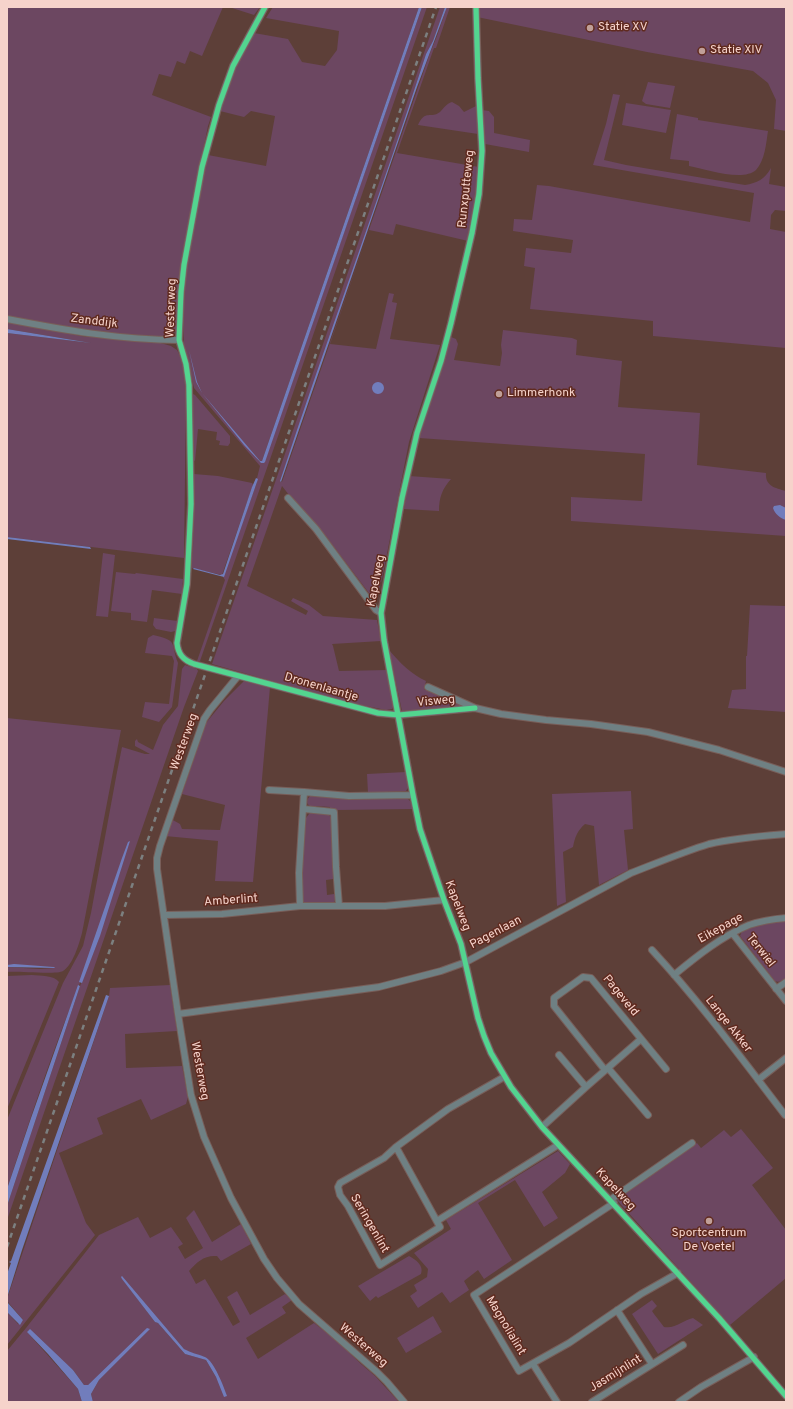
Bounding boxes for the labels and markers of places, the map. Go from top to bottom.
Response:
place label: Statie XV [598,21,647,35]
marker: Statie XV [585,23,595,33]
place label: Statie XIV [710,44,762,58]
marker: Statie XIV [697,46,707,56]
place label: Limmerhonk [507,387,575,401]
marker: Limmerhonk [494,389,504,399]
marker: Sportcentrum De Voetel [704,1216,714,1226]
place label: Sportcentrum De Voetel [672,1227,746,1255]

